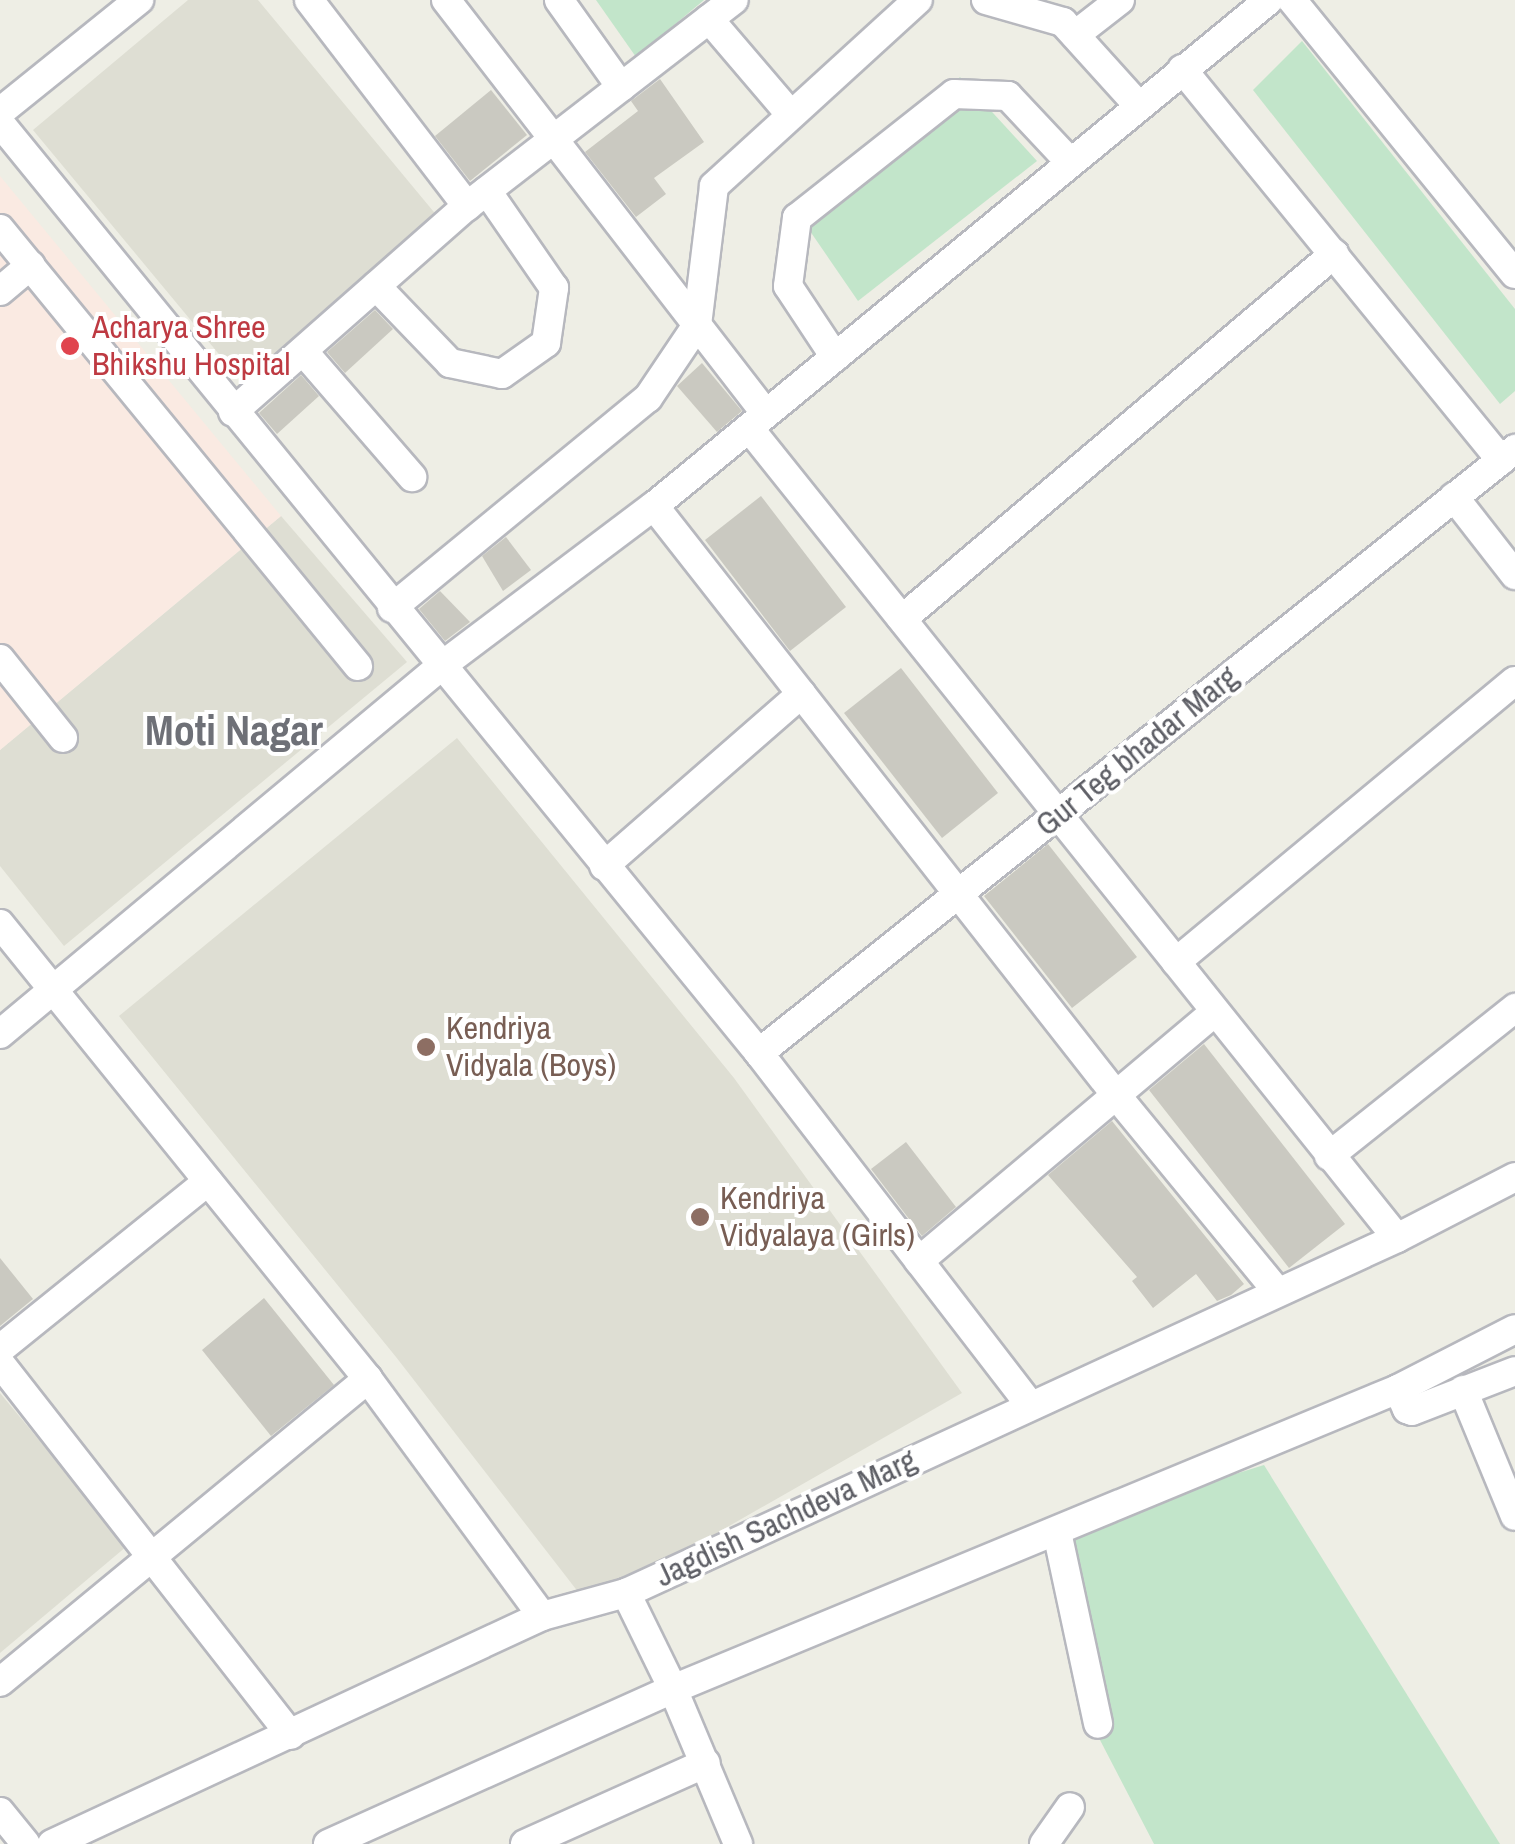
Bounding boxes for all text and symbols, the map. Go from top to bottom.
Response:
place label: Acharya Shree Bhikshu Hospital [92,309,290,384]
marker: Acharya Shree Bhikshu Hospital [57,333,83,359]
street label: Gur Teg bhadar Marg [1028,658,1246,844]
district label: Moti Nagar [145,705,323,755]
place label: Kendriya Vidyala (Boys) [446,1010,616,1085]
marker: Kendriya Vidyala (Boys) [415,1036,437,1058]
place label: Kendriya Vidyalaya (Girls) [720,1180,915,1255]
marker: Kendriya Vidyalaya (Girls) [689,1206,711,1228]
street label: Jagdish Sachdeva Marg [650,1441,922,1595]

